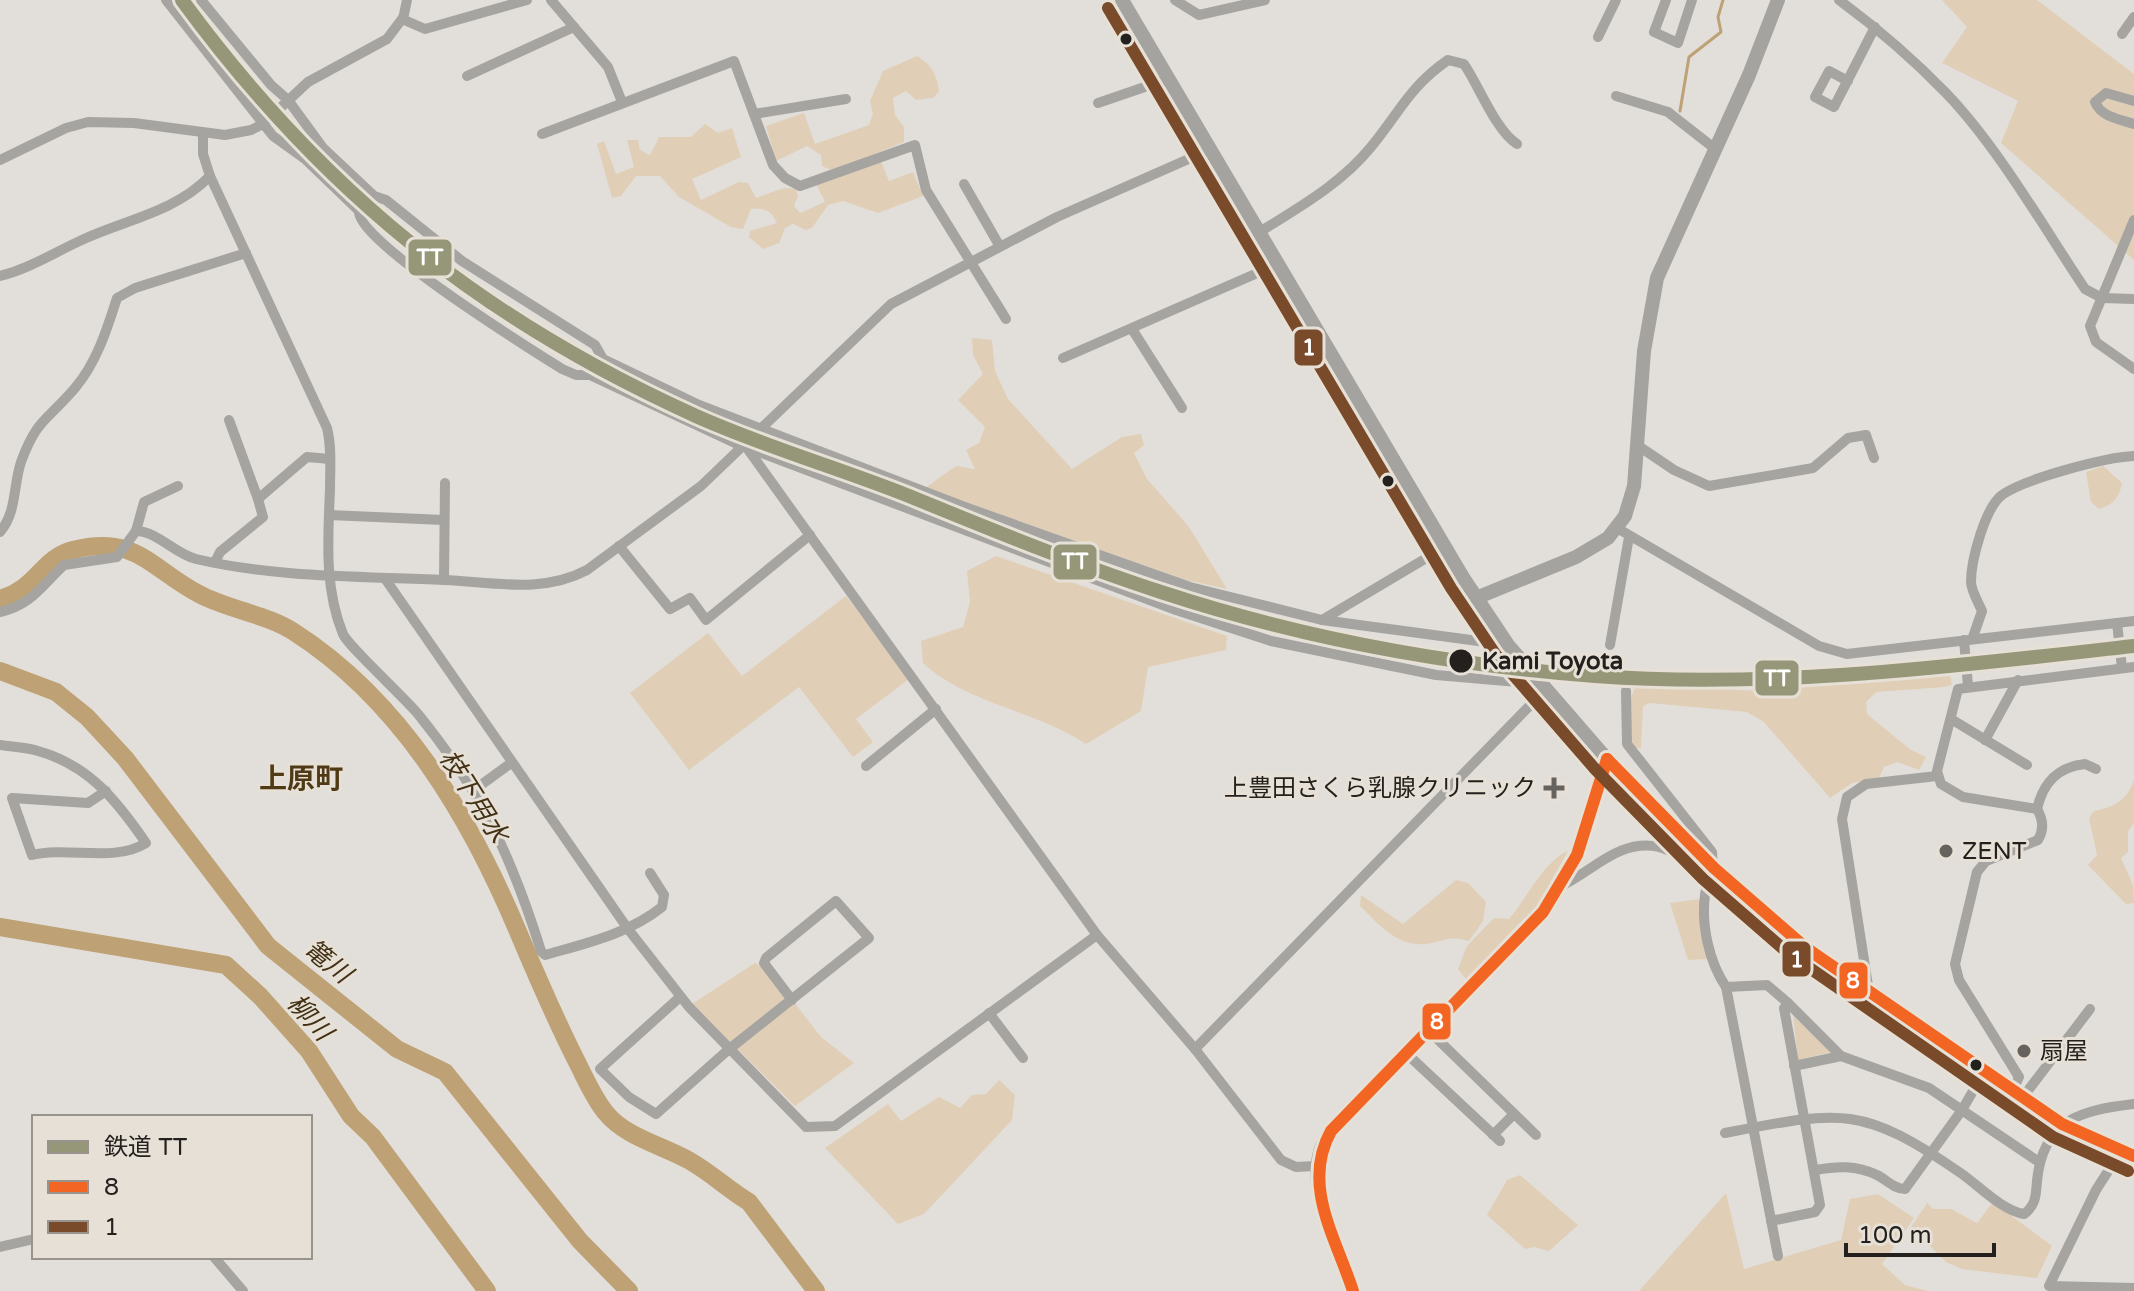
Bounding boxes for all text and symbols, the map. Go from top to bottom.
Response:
unlabelled marker [1118,31,1134,47]
line badge: TT [407,238,453,277]
text: TT [416,245,444,271]
line badge: 1 [1293,328,1324,367]
text: 1 [1302,335,1316,361]
unlabelled marker [1380,473,1396,489]
line badge: TT [1052,543,1098,581]
text: TT [1061,549,1089,575]
marker: Kami Toyota [1447,647,1475,675]
place label: Kami Toyota [1482,647,1623,676]
line badge: TT [1754,659,1800,697]
text: TT [1763,666,1791,692]
water label: 枝下用水 [433,744,516,851]
district label: 上原町 [259,762,343,796]
place label: 上豊田さくら乳腺クリニック [1224,774,1536,803]
marker: 上豊田さくら乳腺クリニック [1543,777,1565,799]
place label: ZENT [1962,837,2027,866]
marker: ZENT [1937,842,1955,860]
water label: 篭川 [298,933,360,992]
line badge: 1 [1781,940,1812,978]
text: 1 [1790,947,1804,973]
line badge: 8 [1838,961,1869,1000]
text: 8 [1846,968,1860,994]
water label: 柳川 [281,988,341,1049]
line badge: 8 [1421,1002,1452,1041]
text: 8 [1430,1009,1444,1035]
place label: 扇屋 [2040,1037,2088,1066]
marker: 扇屋 [2015,1042,2033,1060]
unlabelled marker [1968,1057,1984,1073]
legend [32,1115,312,1259]
text: 鉄道 TT [104,1133,188,1162]
text: 8 [104,1173,119,1202]
scale bar [1846,1207,1994,1257]
text: 1 [104,1213,119,1242]
text: 100 m [1858,1221,1932,1250]

